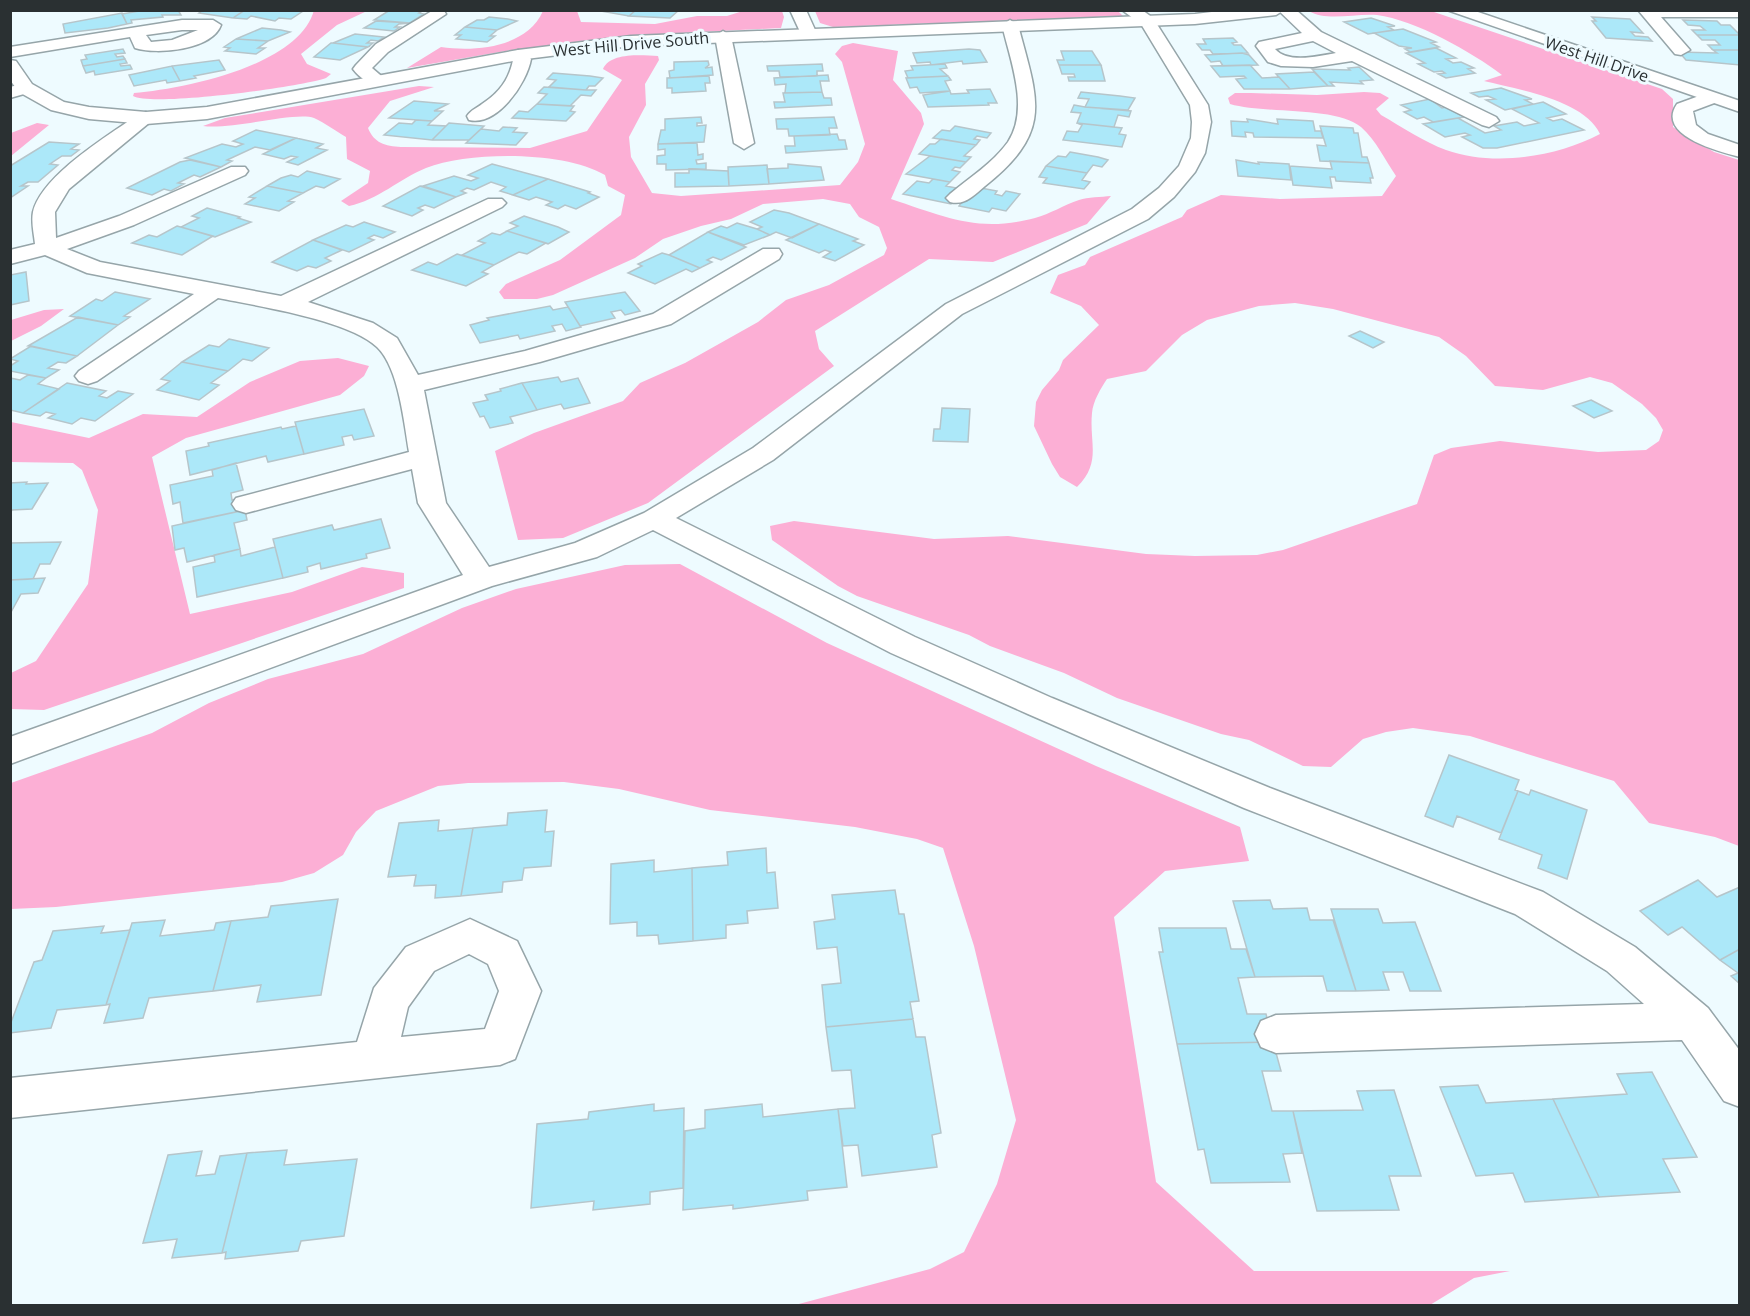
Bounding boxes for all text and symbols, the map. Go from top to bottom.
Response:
street label: West Hill Drive South [552,26,710,62]
street label: West Hill Drive [1542,31,1652,87]

